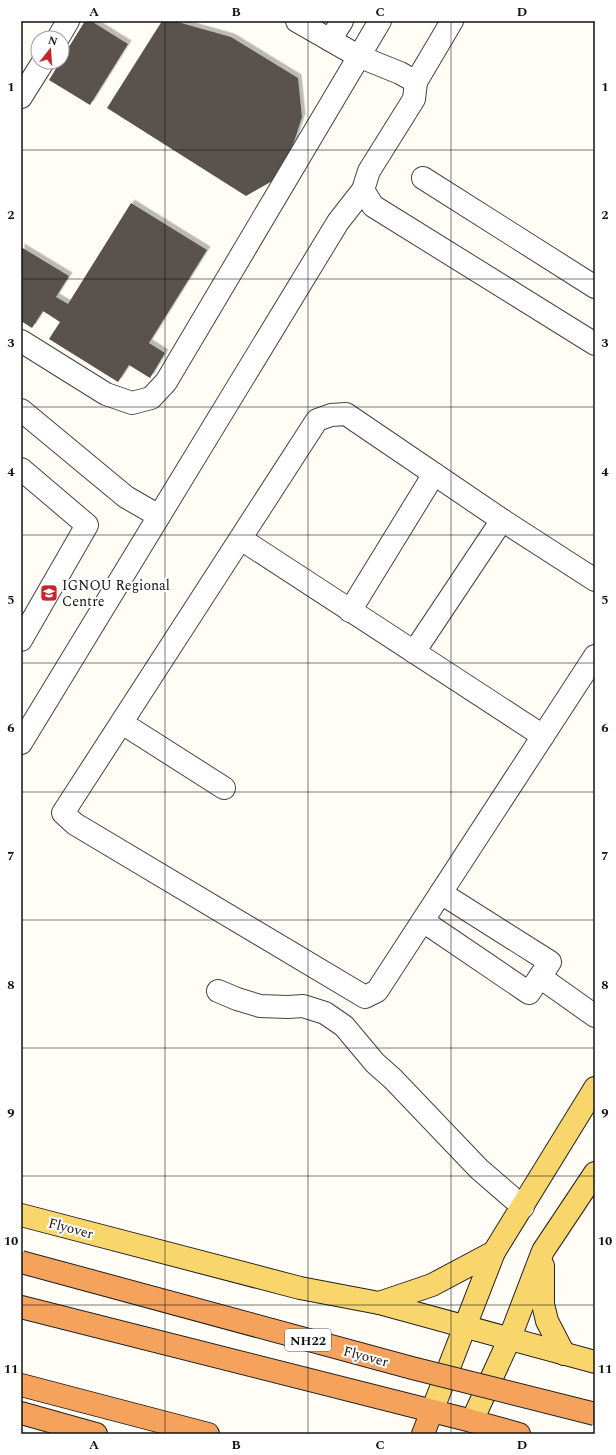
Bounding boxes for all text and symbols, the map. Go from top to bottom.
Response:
text: A [89,2,99,22]
text: B [231,2,241,22]
text: C [375,2,385,22]
text: D [517,2,527,22]
north arrow [30,30,70,70]
text: N [46,31,60,50]
text: 1 [7,77,15,97]
text: 1 [601,77,609,97]
text: 2 [7,205,15,225]
text: 2 [601,205,609,225]
text: 3 [7,333,15,353]
text: 3 [601,333,609,353]
text: 4 [7,462,15,482]
text: 4 [601,462,609,482]
place label: IGNOU Regional Centre [62,575,170,612]
school or university icon: IGNOU Regional Centre [39,583,59,603]
text: 5 [7,590,15,610]
text: 5 [601,590,609,610]
text: 6 [7,718,15,738]
text: 6 [601,718,609,738]
text: 7 [7,846,15,866]
text: 7 [601,846,609,866]
text: 8 [7,975,15,995]
text: 8 [601,975,609,995]
text: 9 [7,1103,15,1123]
text: 9 [601,1103,609,1123]
street label: Flyover [46,1212,96,1245]
text: 10 [4,1231,18,1251]
text: 10 [598,1231,612,1251]
road number: NH22 [285,1329,331,1351]
street label: Flyover [341,1340,391,1373]
text: 11 [4,1359,18,1379]
text: 11 [598,1359,612,1379]
text: A [89,1435,99,1455]
text: B [231,1435,241,1455]
text: C [375,1435,385,1455]
text: D [517,1435,527,1455]

